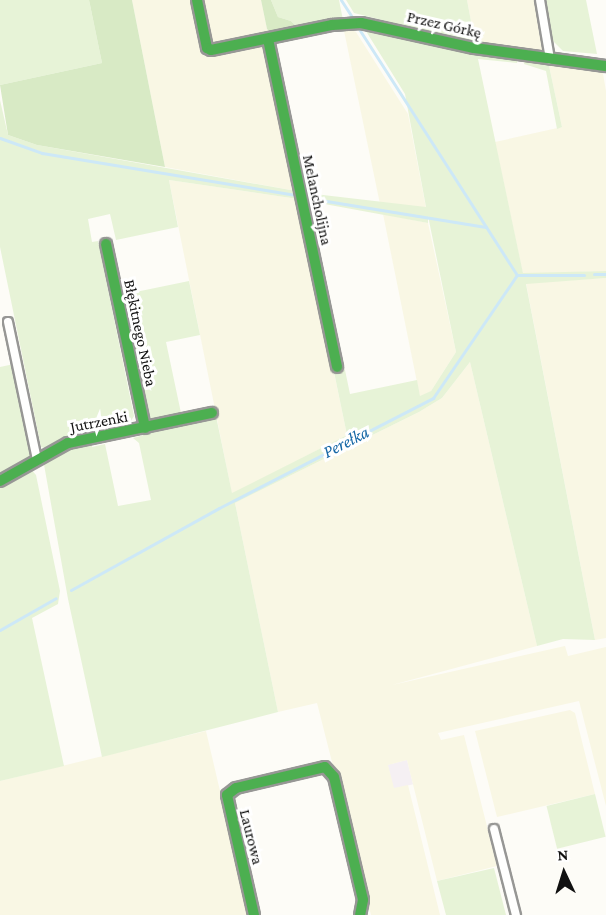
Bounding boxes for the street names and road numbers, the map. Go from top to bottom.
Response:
street label: Przez Górkę [405,7,483,43]
street label: Melancholijna [298,153,336,247]
street label: Błękitnego Nieba [119,278,161,388]
street label: Jutrzenki [68,407,130,437]
street label: Laurowa [235,807,267,867]

